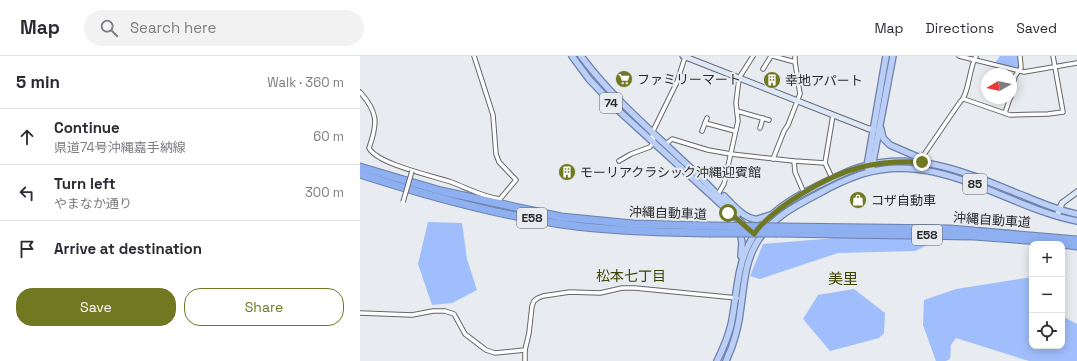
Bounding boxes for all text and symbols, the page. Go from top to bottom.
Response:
search box [84,10,364,46]
text: Map [20,15,60,40]
icon: search [98,17,120,39]
text: Search here [130,18,216,37]
text: Map [874,19,904,37]
text: Directions [926,19,994,37]
text: Saved [1016,19,1057,37]
north arrow [981,68,1017,104]
supermarket icon: ファミリーマート [614,69,634,89]
building icon: 幸地アパート [762,70,782,90]
text: 5 min [16,71,60,93]
place label: ファミリーマート [637,71,741,88]
place label: 幸地アパート [785,72,863,89]
text: Walk · 360 m [267,74,344,91]
road number: 74 [600,93,622,113]
text: Continue [54,118,120,137]
icon: ahead [16,126,38,148]
text: 60 m [313,128,344,145]
text: 県道74号沖縄嘉手納線 [54,139,186,156]
route end [913,153,931,171]
building icon: モーリアクラシック沖縄迎賓館 [557,162,577,182]
place label: モーリアクラシック沖縄迎賓館 [580,164,761,181]
text: Turn left [54,174,116,193]
road number: 85 [963,174,987,194]
icon: left [16,182,38,204]
text: 300 m [305,184,344,201]
shop icon: コザ自動車 [848,190,868,210]
place label: コザ自動車 [871,192,936,209]
text: やまなか通り [54,195,132,212]
street label: 沖縄自動車道 [629,203,707,223]
route start [719,204,737,222]
road number: E58 [517,208,547,228]
street label: 沖縄自動車道 [952,209,1032,231]
road number: E58 [912,225,942,245]
icon: arrive [16,238,38,260]
text: Arrive at destination [54,239,202,258]
map controls [1029,241,1065,349]
button: + [1029,241,1065,277]
district label: 松本七丁目 [596,267,666,285]
district label: 美里 [828,269,858,288]
button: − [1029,277,1065,313]
button: Save [16,288,176,326]
button: Share [184,288,344,326]
button: locate [1029,313,1065,349]

